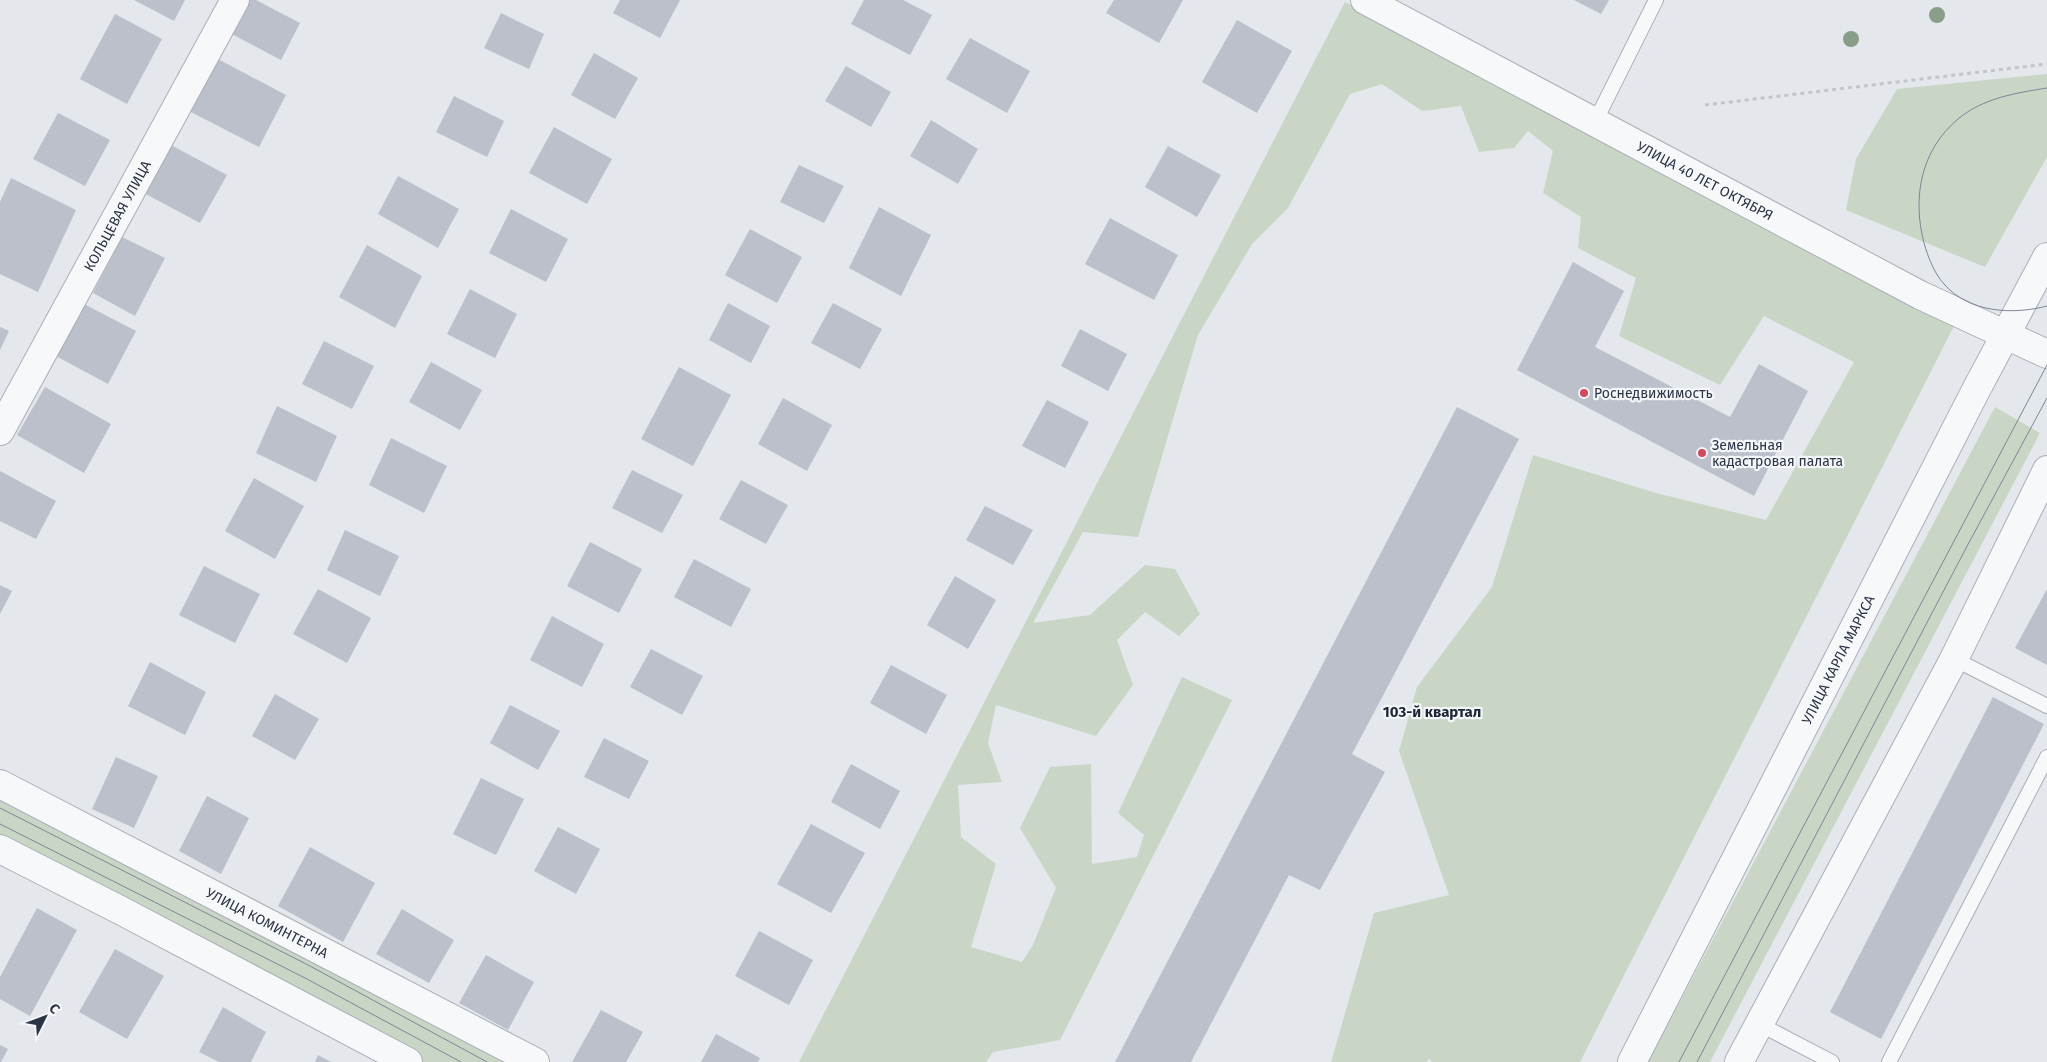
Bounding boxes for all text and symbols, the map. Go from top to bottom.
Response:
street label: УЛИЦА 40 ЛЕТ ОКТЯБРЯ [1634,138,1776,224]
street label: КОЛЬЦЕВАЯ УЛИЦА [80,158,154,274]
place label: Роснедвижимость [1594,385,1713,402]
marker: Роснедвижимость [1578,387,1590,399]
place label: Земельная кадастровая палата [1712,437,1843,470]
marker: Земельная кадастровая палата [1696,447,1708,459]
street label: УЛИЦА КАРЛА МАРКСА [1798,592,1878,727]
district label: 103-й квартал [1383,703,1481,721]
street label: УЛИЦА КОМИНТЕРНА [203,884,331,962]
north arrow [20,992,70,1042]
text: С [45,1000,63,1017]

